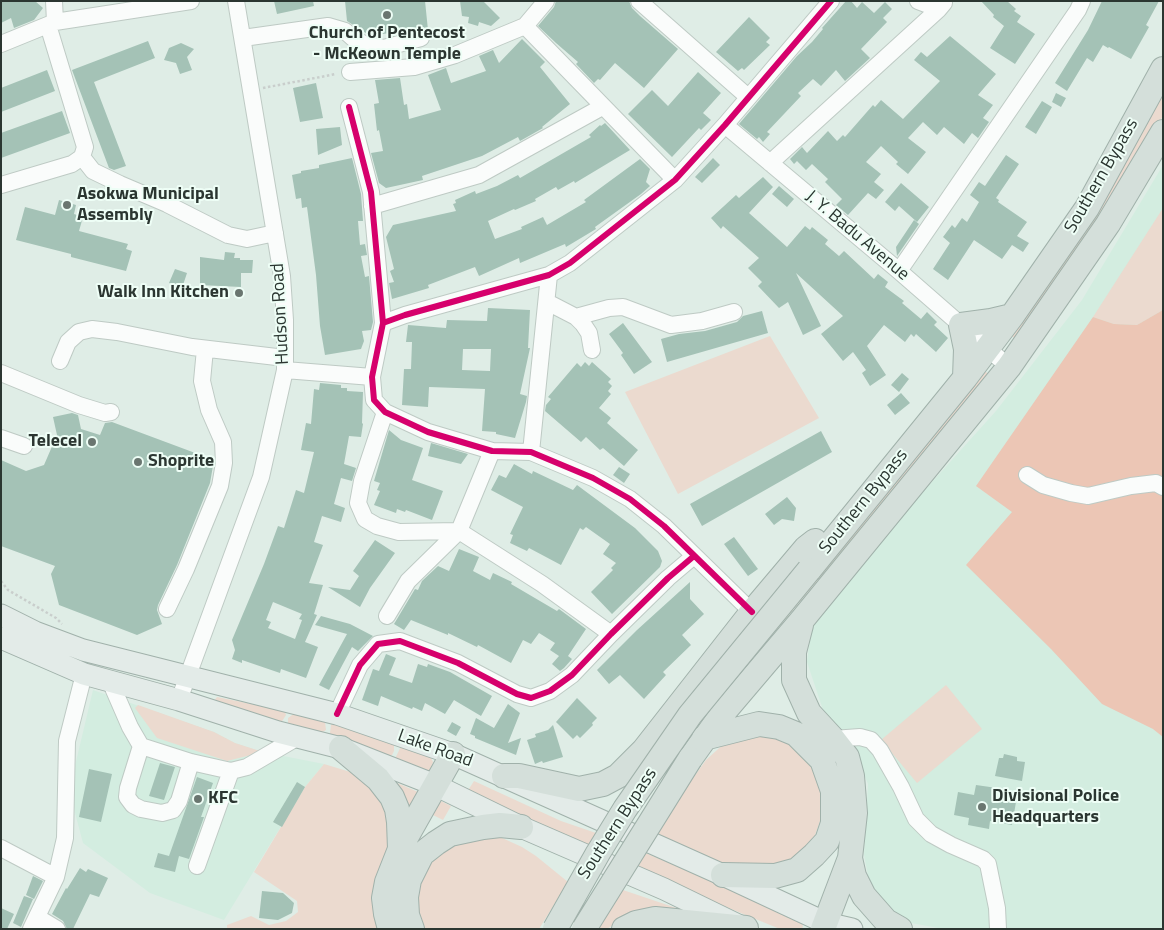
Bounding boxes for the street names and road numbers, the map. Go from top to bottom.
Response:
street label: Southern Bypass [1060,115,1144,237]
street label: J. Y. Badu Avenue [801,186,913,286]
street label: Hudson Road [268,263,294,365]
street label: Southern Bypass [815,445,913,559]
street label: Lake Road [395,726,475,772]
street label: Southern Bypass [574,764,662,884]

